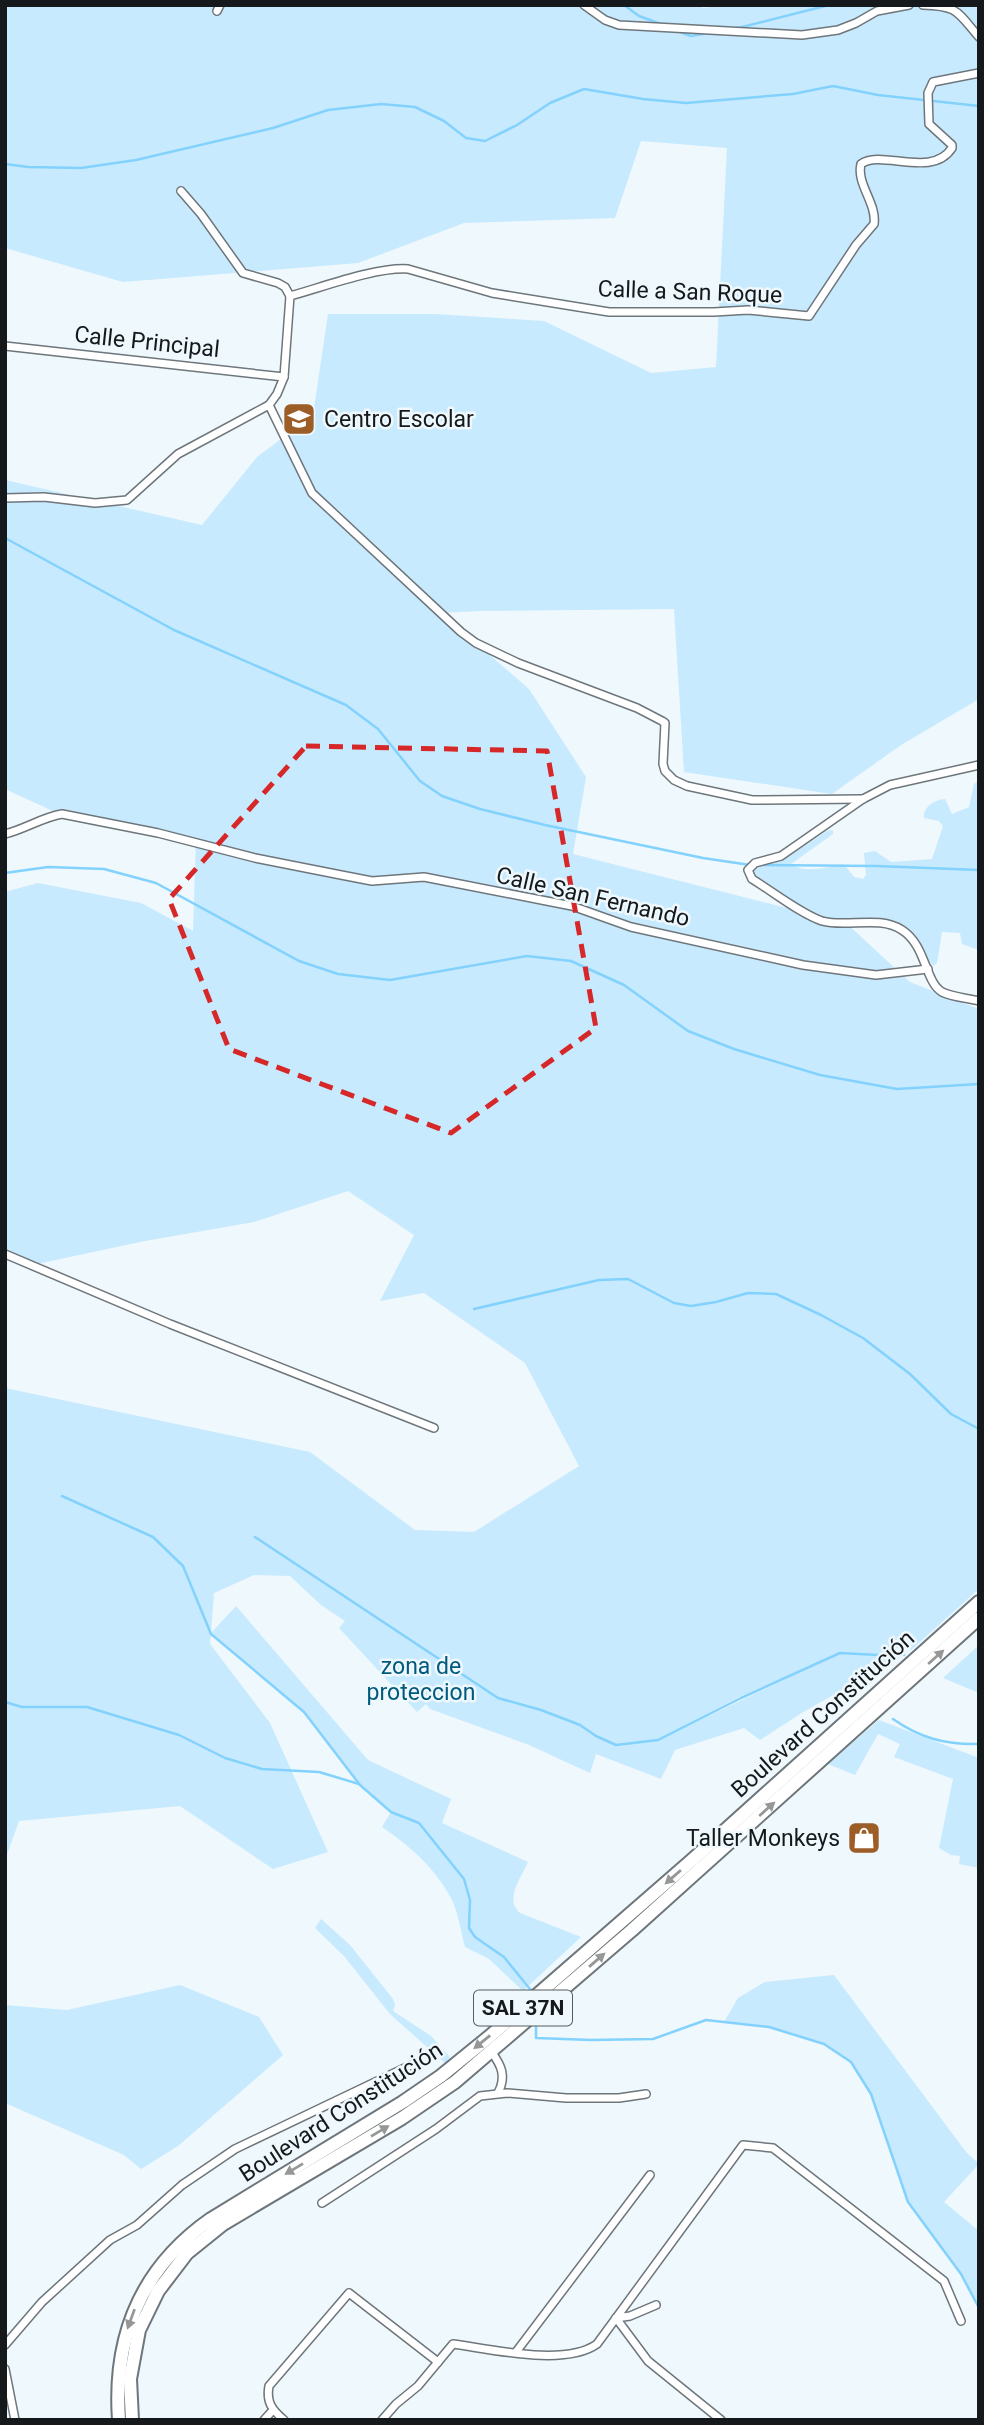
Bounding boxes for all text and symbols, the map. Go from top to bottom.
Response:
street label: Calle a San Roque [597,275,783,309]
street label: Calle Principal [73,321,221,363]
school or university icon: Centro Escolar [280,400,318,438]
place label: Centro Escolar [324,406,474,433]
street label: Calle San Fernando [494,862,692,932]
street label: Boulevard Constitución [726,1625,920,1803]
one-way arrow [927,1649,945,1665]
park label: zona de proteccion [367,1653,475,1706]
one-way arrow [758,1801,775,1817]
shop icon: Taller Monkeys [845,1819,883,1857]
place label: Taller Monkeys [686,1825,840,1852]
one-way arrow [664,1869,681,1884]
one-way arrow [588,1952,606,1968]
road number: SAL 37N [474,1990,572,2025]
one-way arrow [474,2035,492,2050]
street label: Boulevard Constitución [234,2036,448,2188]
one-way arrow [371,2124,390,2137]
one-way arrow [284,2162,303,2175]
one-way arrow [125,2309,136,2330]

